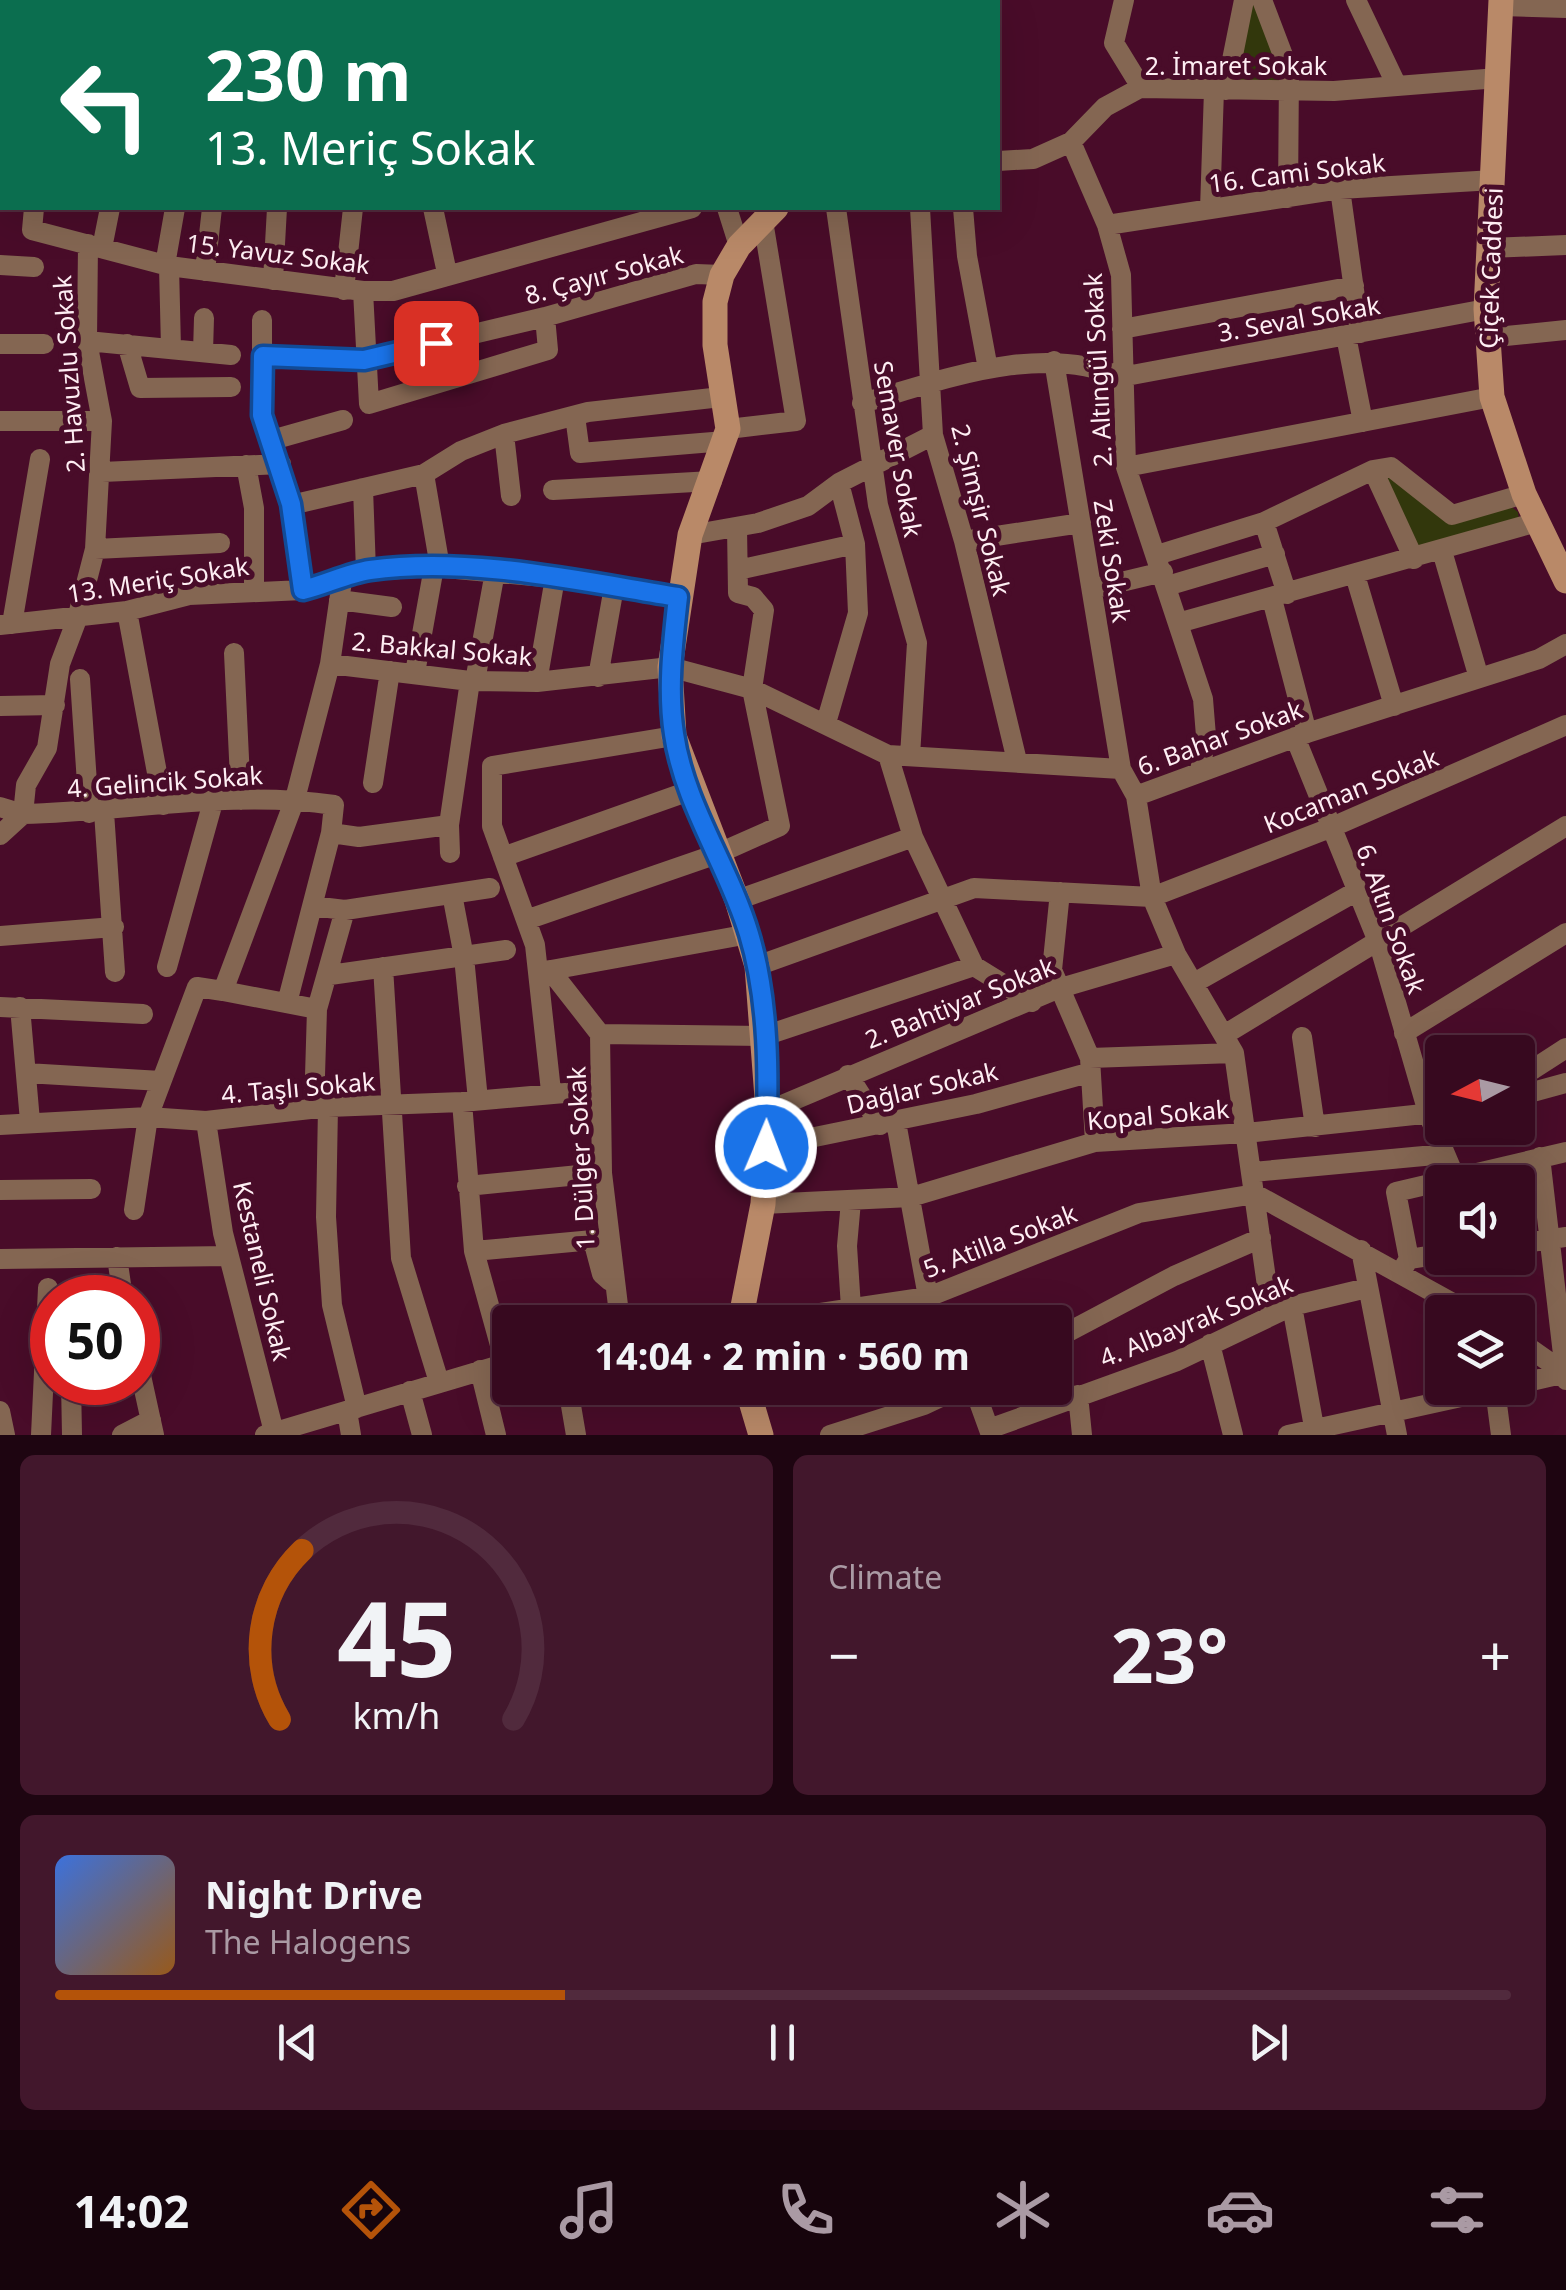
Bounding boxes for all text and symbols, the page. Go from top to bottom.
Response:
text: 230 m [205,26,412,122]
icon: left [40,40,170,170]
street label: 2. İmaret Sokak [1145,48,1328,82]
text: 13. Meriç Sokak [205,117,535,178]
street label: 16. Cami Sokak [1207,144,1388,200]
street label: Çiçek Caddesi [1470,187,1510,349]
street label: 15. Yavuz Sokak [184,225,372,281]
street label: 8. Çayır Sokak [521,236,687,312]
street label: 2. Altıngül Sokak [1075,272,1119,468]
street label: 2. Havuzlu Sokak [44,274,92,474]
street label: 3. Seval Sokak [1215,287,1383,349]
pin [394,301,479,386]
icon: arrive [409,316,464,371]
street label: Semaver Sokak [867,358,931,540]
street label: 2. Şimşir Sokak [944,420,1020,600]
street label: Zeki Sokak [1086,497,1140,626]
street label: 13. Meriç Sokak [65,548,252,610]
street label: 2. Bakkal Sokak [350,623,534,673]
street label: 6. Bahar Sokak [1132,691,1308,783]
street label: Kocaman Sokak [1258,739,1444,841]
street label: 4. Gelincik Sokak [66,757,265,805]
street label: 6. Altın Sokak [1349,839,1435,999]
street label: 2. Bahtiyar Sokak [860,948,1060,1056]
north arrow [1425,1035,1535,1145]
map controls [1425,1035,1535,1405]
street label: Dağlar Sokak [843,1053,1002,1121]
street label: 4. Taşlı Sokak [220,1063,377,1111]
street label: 1. Dülger Sokak [558,1065,602,1251]
street label: Kopal Sokak [1085,1091,1231,1137]
position arrow [714,1095,818,1199]
button: sound [1425,1165,1535,1275]
street label: Kestaneli Sokak [226,1178,300,1364]
street label: 5. Atilla Sokak [918,1195,1082,1285]
street label: 4. Albayrak Sokak [1094,1266,1298,1374]
speed limit sign: 50 [30,1275,160,1405]
button: layers [1425,1295,1535,1405]
text: 14:04 · 2 min · 560 m [594,1329,970,1381]
text: Climate [828,1555,942,1598]
text: 45 [337,1566,456,1707]
text: 23° [1111,1603,1228,1705]
text: − [828,1617,859,1692]
text: + [1480,1617,1511,1692]
text: km/h [353,1691,440,1739]
text: Night Drive [205,1868,423,1920]
text: The Halogens [205,1920,411,1963]
icon: previous [270,2015,325,2070]
icon: pause [755,2015,810,2070]
icon: next [1241,2015,1296,2070]
icon: directions [336,2175,406,2245]
icon: music [554,2175,624,2245]
icon: phone [771,2175,841,2245]
icon: climate [988,2175,1058,2245]
icon: car [1205,2175,1275,2245]
icon: filters [1422,2175,1492,2245]
text: 14:02 [74,2180,189,2241]

